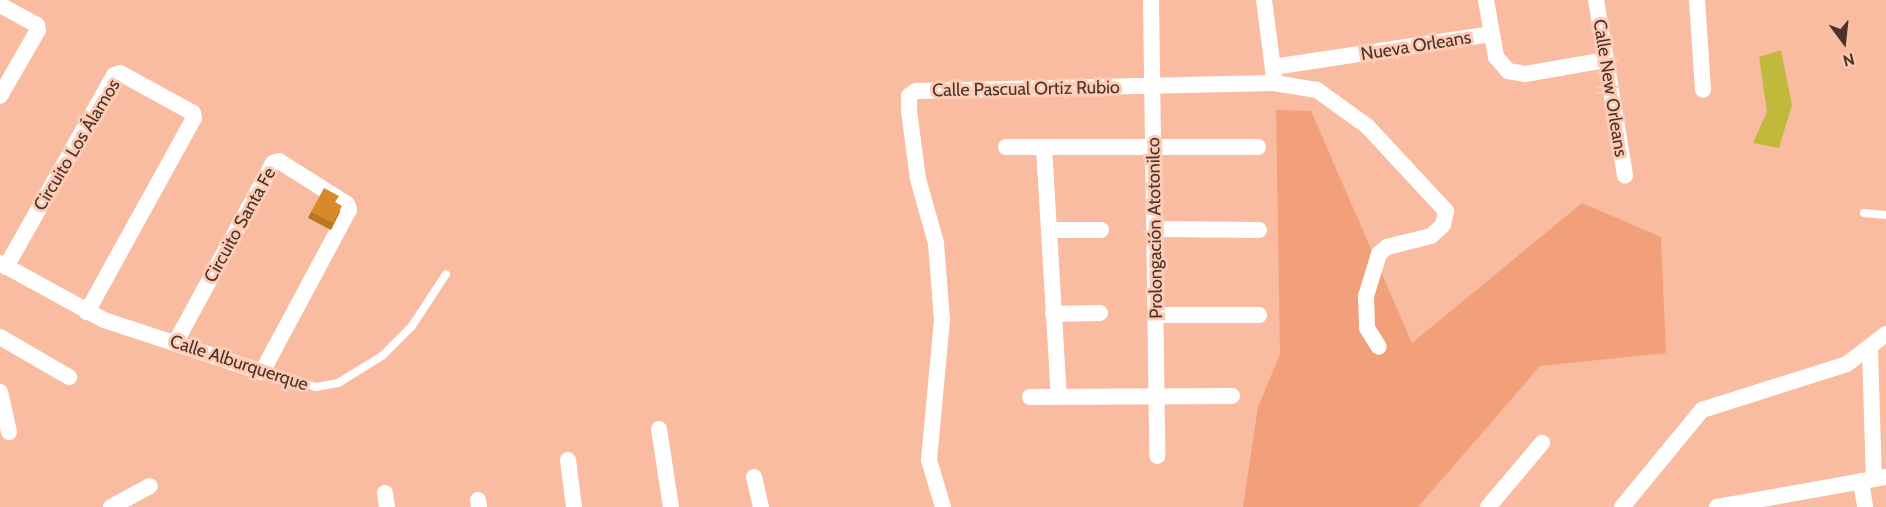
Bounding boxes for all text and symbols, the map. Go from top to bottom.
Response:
north arrow [1814,12,1874,72]
street label: Calle New Orleans [1588,18,1632,158]
street label: Nueva Orleans [1359,27,1473,65]
text: N [1841,49,1857,71]
street label: Circuito Los Álamos [29,75,125,215]
street label: Calle Pascual Ortiz Rubio [932,77,1120,101]
street label: Prolongación Atotonilco [1143,137,1167,319]
street label: Circuito Santa Fe [200,164,280,286]
street label: Calle Alburquerque [167,330,311,396]

